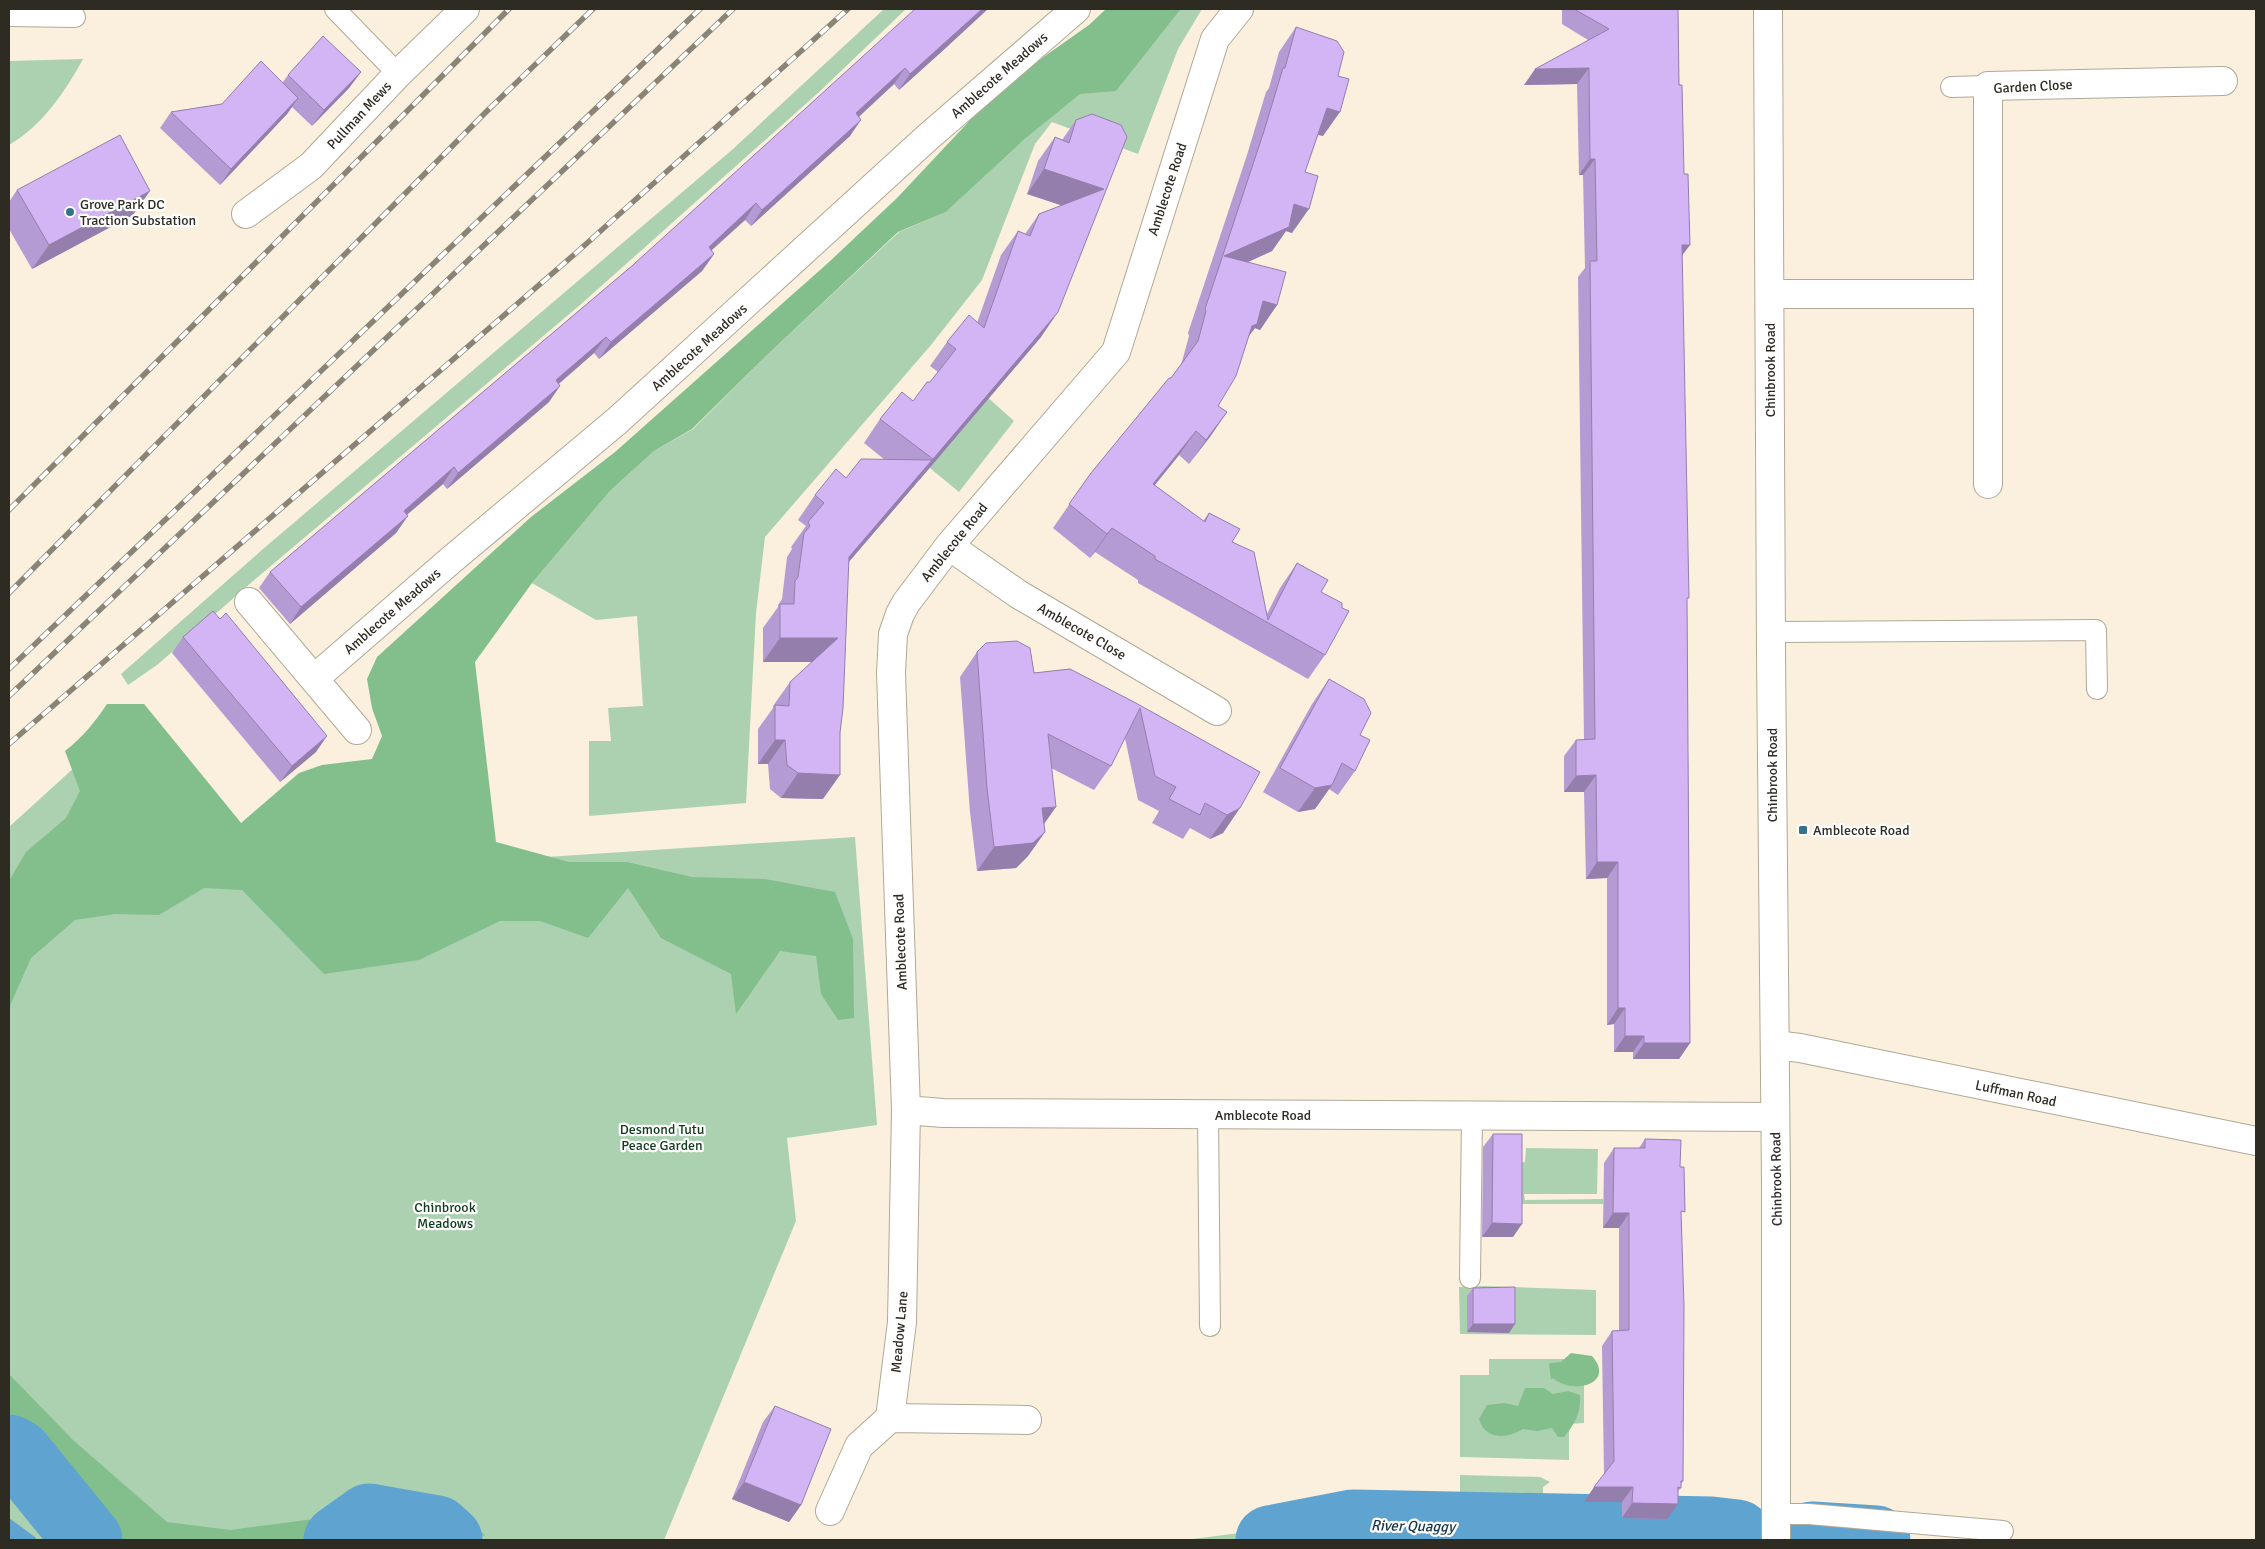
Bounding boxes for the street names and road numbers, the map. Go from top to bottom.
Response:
street label: Amblecote Meadows [947,29,1051,122]
street label: Garden Close [1993,76,2073,97]
street label: Pullman Mews [324,78,395,153]
street label: Amblecote Road [1144,141,1190,238]
street label: Amblecote Meadows [648,300,751,395]
street label: Chinbrook Road [1762,323,1779,417]
street label: Amblecote Road [917,499,991,585]
street label: Amblecote Meadows [340,565,444,658]
street label: Amblecote Close [1034,599,1129,664]
street label: Chinbrook Road [1764,728,1781,822]
street label: Amblecote Road [890,893,911,991]
street label: Luffman Road [1974,1077,2058,1110]
street label: Amblecote Road [1215,1107,1311,1124]
street label: Chinbrook Road [1767,1132,1786,1226]
street label: Meadow Lane [887,1290,912,1374]

